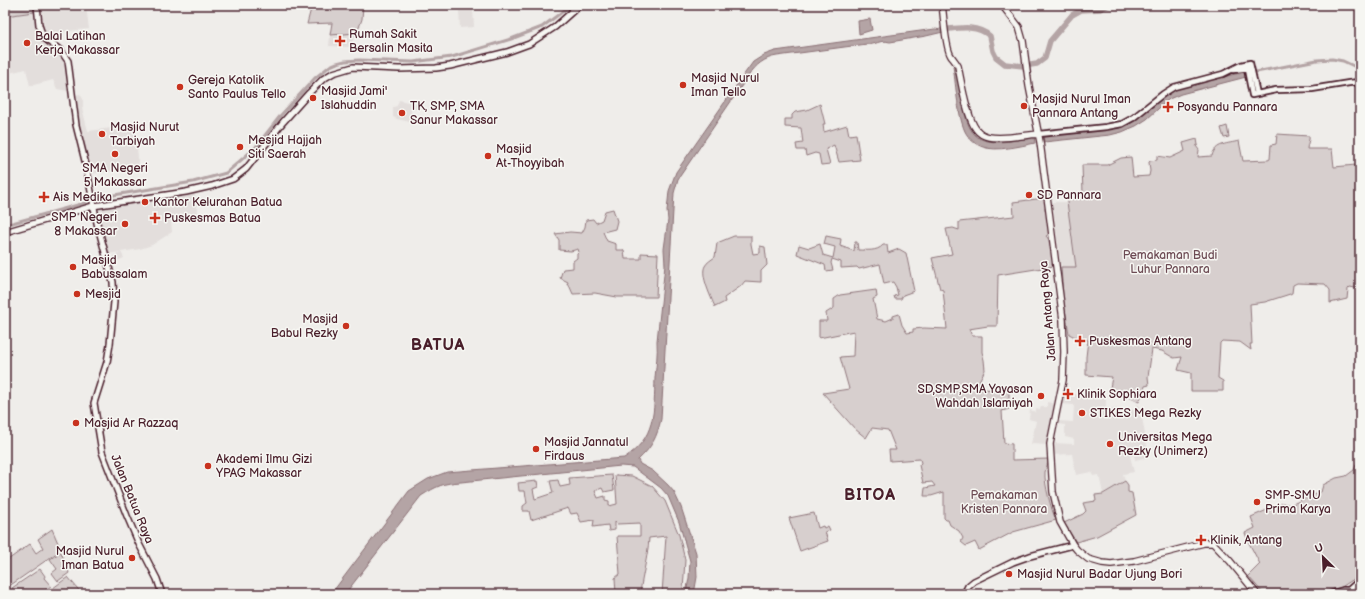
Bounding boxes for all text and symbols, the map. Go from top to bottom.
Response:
place label: Rumah Sakit Bersalin Masita [349,27,433,56]
place label: Balai Latihan Kerja Makassar [35,29,120,58]
marker: Rumah Sakit Bersalin Masita [334,35,346,47]
marker: Balai Latihan Kerja Makassar [22,38,32,48]
place label: Masjid Nurul Iman Tello [691,71,759,100]
place label: Gereja Katolik Santo Paulus Tello [188,73,286,102]
marker: Masjid Nurul Iman Tello [678,80,688,90]
marker: Gereja Katolik Santo Paulus Tello [175,82,185,92]
place label: Masjid Jami' Islahuddin [321,84,388,113]
place label: Masjid Nurul Iman Pannara Antang [1032,92,1131,121]
marker: Masjid Jami' Islahuddin [308,93,318,103]
place label: TK, SMP, SMA Sanur Makassar [410,99,498,128]
place label: Posyandu Pannara [1177,100,1278,115]
marker: Masjid Nurul Iman Pannara Antang [1019,101,1029,111]
marker: Posyandu Pannara [1162,101,1174,113]
marker: TK, SMP, SMA Sanur Makassar [397,108,407,118]
place label: Masjid Nurut Tarbiyah [110,120,180,149]
marker: Masjid Nurut Tarbiyah [97,129,107,139]
place label: Mesjid Hajjah Siti Saerah [248,133,322,162]
marker: Mesjid Hajjah Siti Saerah [235,142,245,152]
place label: Masjid At-Thoyyibah [496,142,565,171]
marker: SMA Negeri 5 Makassar [110,149,120,159]
marker: Masjid At-Thoyyibah [483,151,493,161]
place label: SMA Negeri 5 Makassar [82,161,148,190]
place label: SD Pannara [1037,188,1102,203]
place label: Ais Medika [53,190,112,205]
marker: SD Pannara [1024,190,1034,200]
marker: Ais Medika [38,191,50,203]
place label: Kantor Kelurahan Batua [153,195,283,210]
marker: Kantor Kelurahan Batua [140,197,150,207]
place label: SMP Negeri 8 Makassar [51,210,118,239]
place label: Puskesmas Batua [164,211,261,226]
marker: Puskesmas Batua [149,212,161,224]
marker: SMP Negeri 8 Makassar [120,219,130,229]
park label: Pemakaman Budi Luhur Pannara [1123,248,1218,277]
place label: Masjid Babussalam [81,253,147,282]
street label: Jalan Antang Raya [1036,260,1060,362]
marker: Masjid Babussalam [68,262,78,272]
place label: Mesjid [85,287,121,302]
marker: Mesjid [72,289,82,299]
place label: Masjid Babul Rezky [271,312,339,341]
marker: Masjid Babul Rezky [341,321,351,331]
place label: Puskesmas Antang [1089,334,1192,349]
marker: Puskesmas Antang [1074,335,1086,347]
district label: BATUA [411,336,465,355]
place label: SD,SMP,SMA Yayasan Wahdah Islamiyah [918,382,1033,411]
place label: Klinik Sophiara [1077,387,1157,402]
marker: Klinik Sophiara [1062,388,1074,400]
marker: SD,SMP,SMA Yayasan Wahdah Islamiyah [1036,391,1046,401]
place label: STIKES Mega Rezky [1090,406,1202,421]
marker: STIKES Mega Rezky [1077,408,1087,418]
place label: Masjid Ar Razzaq [84,416,178,431]
marker: Masjid Ar Razzaq [71,418,81,428]
place label: Universitas Mega Rezky (Unimerz) [1118,430,1212,459]
place label: Masjid Jannatul Firdaus [544,435,628,464]
marker: Universitas Mega Rezky (Unimerz) [1105,439,1115,449]
marker: Masjid Jannatul Firdaus [531,444,541,454]
street label: Jalan Batua Raya [107,452,157,546]
place label: Akademi Ilmu Gizi YPAG Makassar [215,452,312,481]
marker: Akademi Ilmu Gizi YPAG Makassar [203,461,213,471]
district label: BITOA [844,486,896,505]
park label: Pemakaman Kristen Pannara [961,488,1047,517]
place label: SMP-SMU Prima Karya [1265,488,1331,517]
marker: SMP-SMU Prima Karya [1252,497,1262,507]
place label: Klinik, Antang [1210,533,1282,548]
marker: Klinik, Antang [1195,534,1207,546]
north arrow [1303,537,1343,577]
text: U [1313,541,1326,556]
place label: Masjid Nurul Iman Batua [56,544,124,573]
marker: Masjid Nurul Iman Batua [127,553,137,563]
place label: Masjid Nurul Badar Ujung Bori [1017,567,1182,582]
marker: Masjid Nurul Badar Ujung Bori [1004,569,1014,579]

